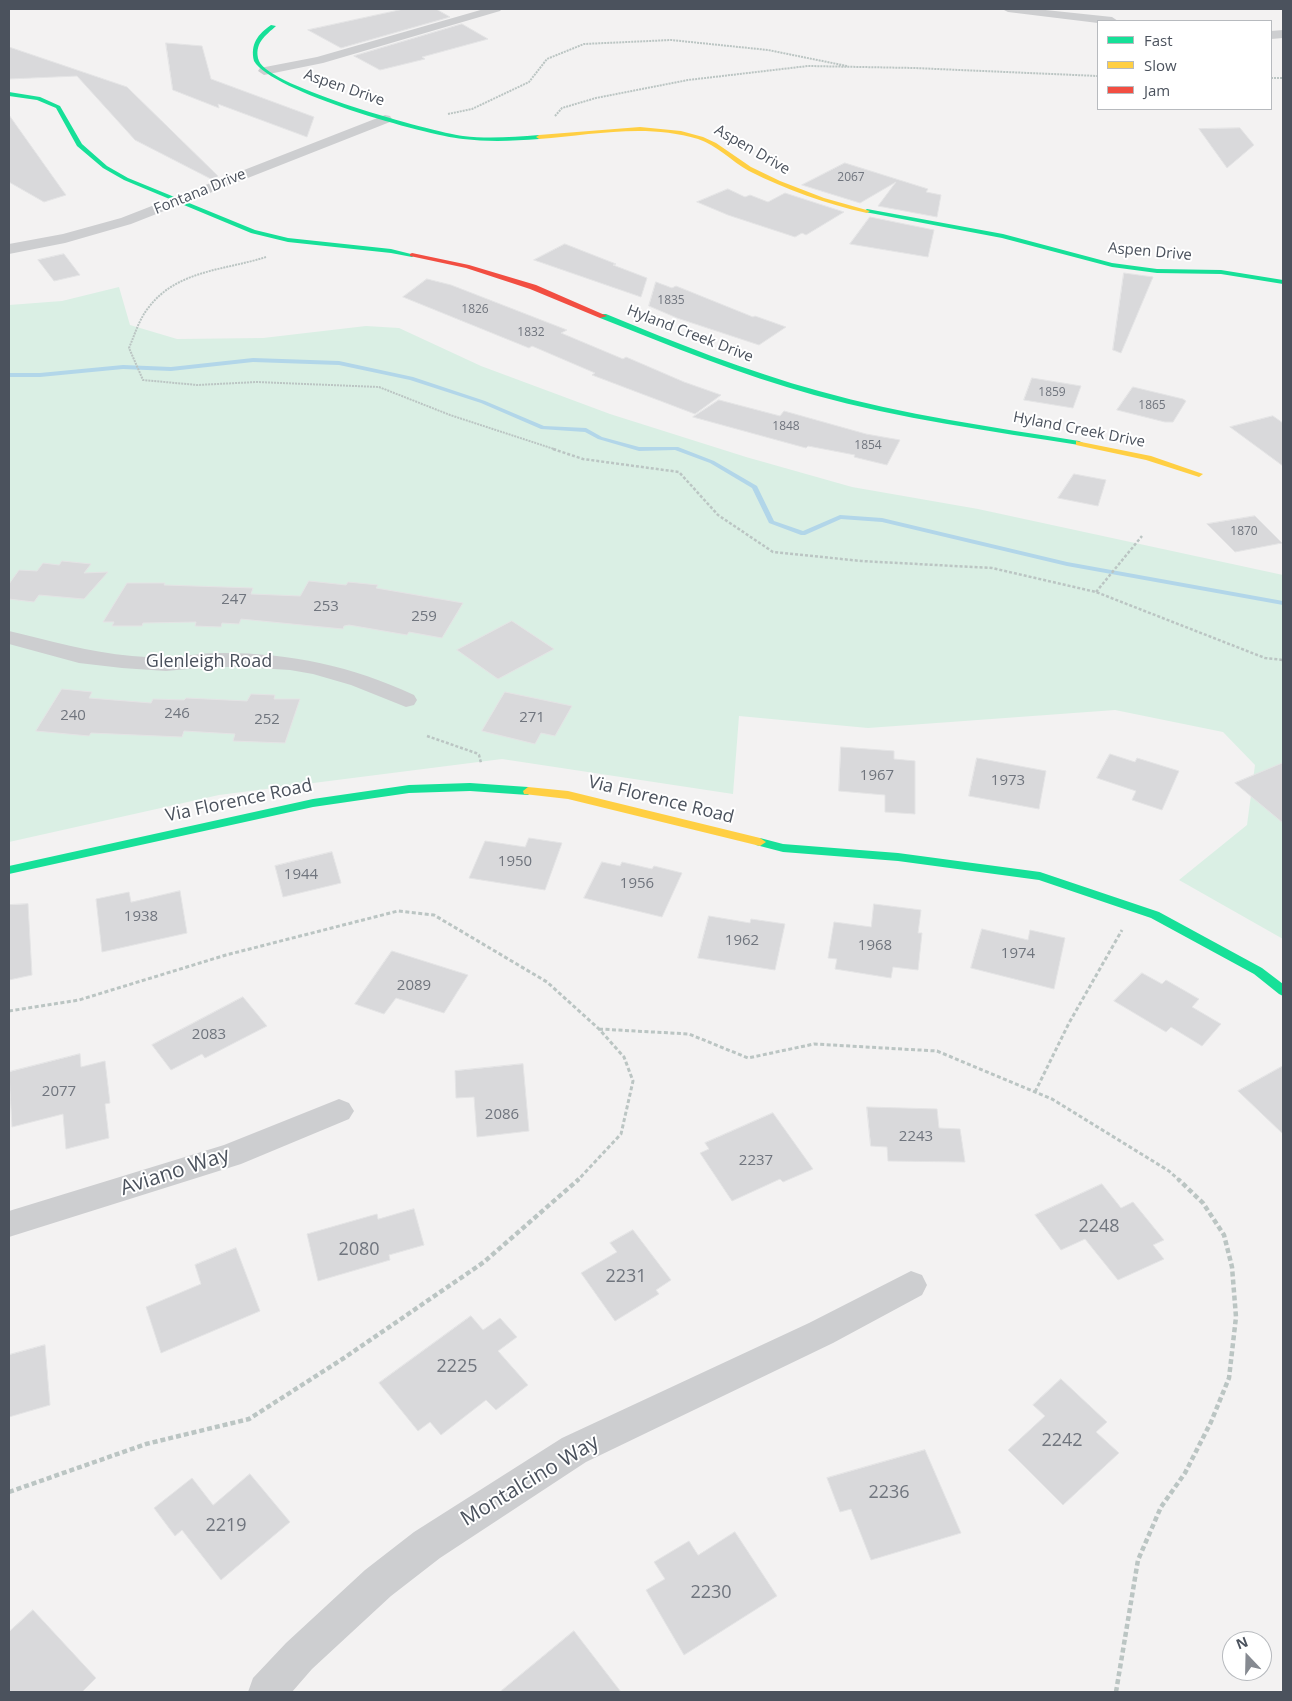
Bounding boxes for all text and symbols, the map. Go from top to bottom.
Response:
legend [1097,20,1272,110]
text: Fast [1144,30,1173,50]
text: Slow [1144,55,1177,75]
street label: Aspen Drive [301,66,387,110]
text: Jam [1144,80,1170,100]
street label: Aspen Drive [711,121,793,179]
street label: Fontana Drive [151,165,249,219]
house number: 2067 [837,171,865,185]
street label: Aspen Drive [1107,239,1193,265]
house number: 1835 [657,294,685,308]
street label: Hyland Creek Drive [624,302,756,366]
house number: 1826 [461,303,489,317]
house number: 1832 [517,326,545,340]
house number: 1859 [1038,386,1066,400]
house number: 1865 [1138,399,1166,413]
street label: Hyland Creek Drive [1012,408,1146,452]
house number: 1848 [772,420,800,434]
house number: 1854 [854,439,882,453]
house number: 1870 [1230,525,1258,539]
house number: 247 [221,591,247,609]
house number: 253 [313,598,339,616]
house number: 259 [411,608,437,626]
street label: Glenleigh Road [146,651,272,673]
house number: 246 [164,705,190,723]
house number: 240 [60,707,86,725]
house number: 271 [519,709,545,727]
house number: 252 [254,711,280,729]
house number: 1967 [860,767,894,785]
street label: Via Florence Road [586,771,736,829]
house number: 1973 [991,772,1025,790]
street label: Via Florence Road [164,775,314,827]
house number: 1950 [498,853,532,871]
house number: 1944 [284,866,318,884]
house number: 1956 [620,875,654,893]
house number: 1938 [124,908,158,926]
house number: 1962 [725,932,759,950]
house number: 1968 [858,937,892,955]
house number: 1974 [1001,945,1035,963]
house number: 2089 [397,977,431,995]
house number: 2083 [192,1026,226,1044]
house number: 2077 [42,1083,76,1101]
house number: 2086 [485,1106,519,1124]
house number: 2243 [899,1128,933,1146]
street label: Aviano Way [117,1143,233,1201]
house number: 2237 [739,1152,773,1170]
house number: 2248 [1078,1216,1120,1238]
house number: 2080 [338,1239,380,1261]
house number: 2231 [605,1266,647,1288]
house number: 2225 [436,1356,478,1378]
street label: Montalcino Way [456,1430,604,1532]
house number: 2242 [1041,1430,1083,1452]
house number: 2236 [868,1482,910,1504]
house number: 2219 [205,1515,247,1537]
house number: 2230 [690,1582,732,1604]
north arrow [1222,1631,1272,1681]
text: N [1233,1632,1251,1653]

